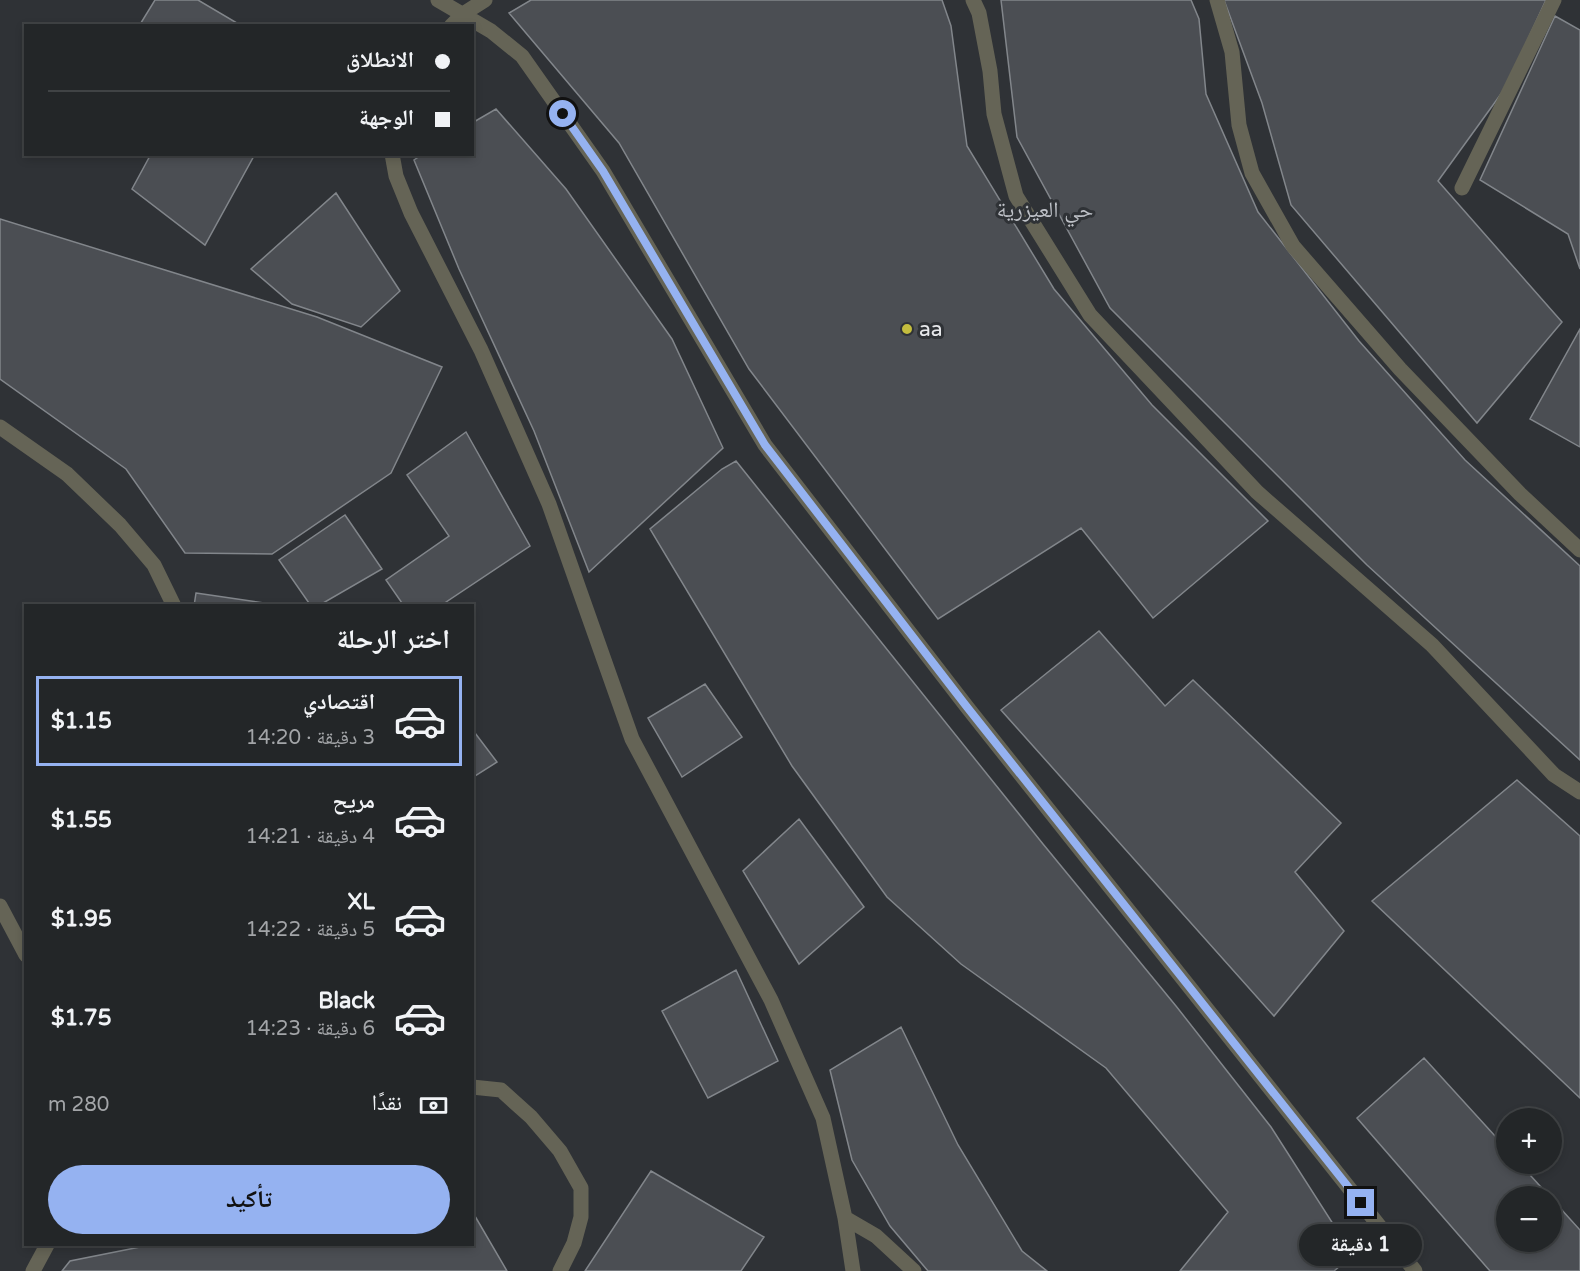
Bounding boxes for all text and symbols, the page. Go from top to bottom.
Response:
text: الانطلاق [346,47,414,73]
route start [549,100,576,127]
text: الوجهة [359,105,414,131]
district label: حي العيزرية [997,197,1093,227]
place label: aa [919,317,943,342]
marker: aa [900,322,914,336]
text: اختر الرحلة [336,623,450,656]
text: اقتصادي [303,689,375,715]
icon: car [393,694,447,748]
text: $1.15 [51,708,112,734]
text: 3 دقيقة · 14:20 [246,726,375,750]
text: مريح [332,788,375,814]
icon: car [393,793,447,847]
text: $1.55 [51,807,112,833]
text: 4 دقيقة · 14:21 [246,825,375,849]
text: XL [348,889,375,915]
icon: car [393,892,447,946]
text: $1.95 [51,906,112,932]
text: 5 دقيقة · 14:22 [246,918,375,942]
text: Black [318,988,375,1014]
icon: car [393,991,447,1045]
text: $1.75 [51,1005,112,1031]
text: 6 دقيقة · 14:23 [246,1017,375,1041]
icon: cash [417,1089,450,1122]
text: نقدًا [372,1090,402,1116]
text: 280 m [48,1093,109,1117]
map controls [1496,1108,1562,1252]
button: + [1496,1108,1562,1174]
button: تأكيد [48,1165,450,1234]
button: − [1496,1186,1562,1252]
route end [1347,1189,1374,1216]
callout: 1 دقيقة [1300,1224,1422,1266]
text: 1 دقيقة [1331,1233,1390,1257]

